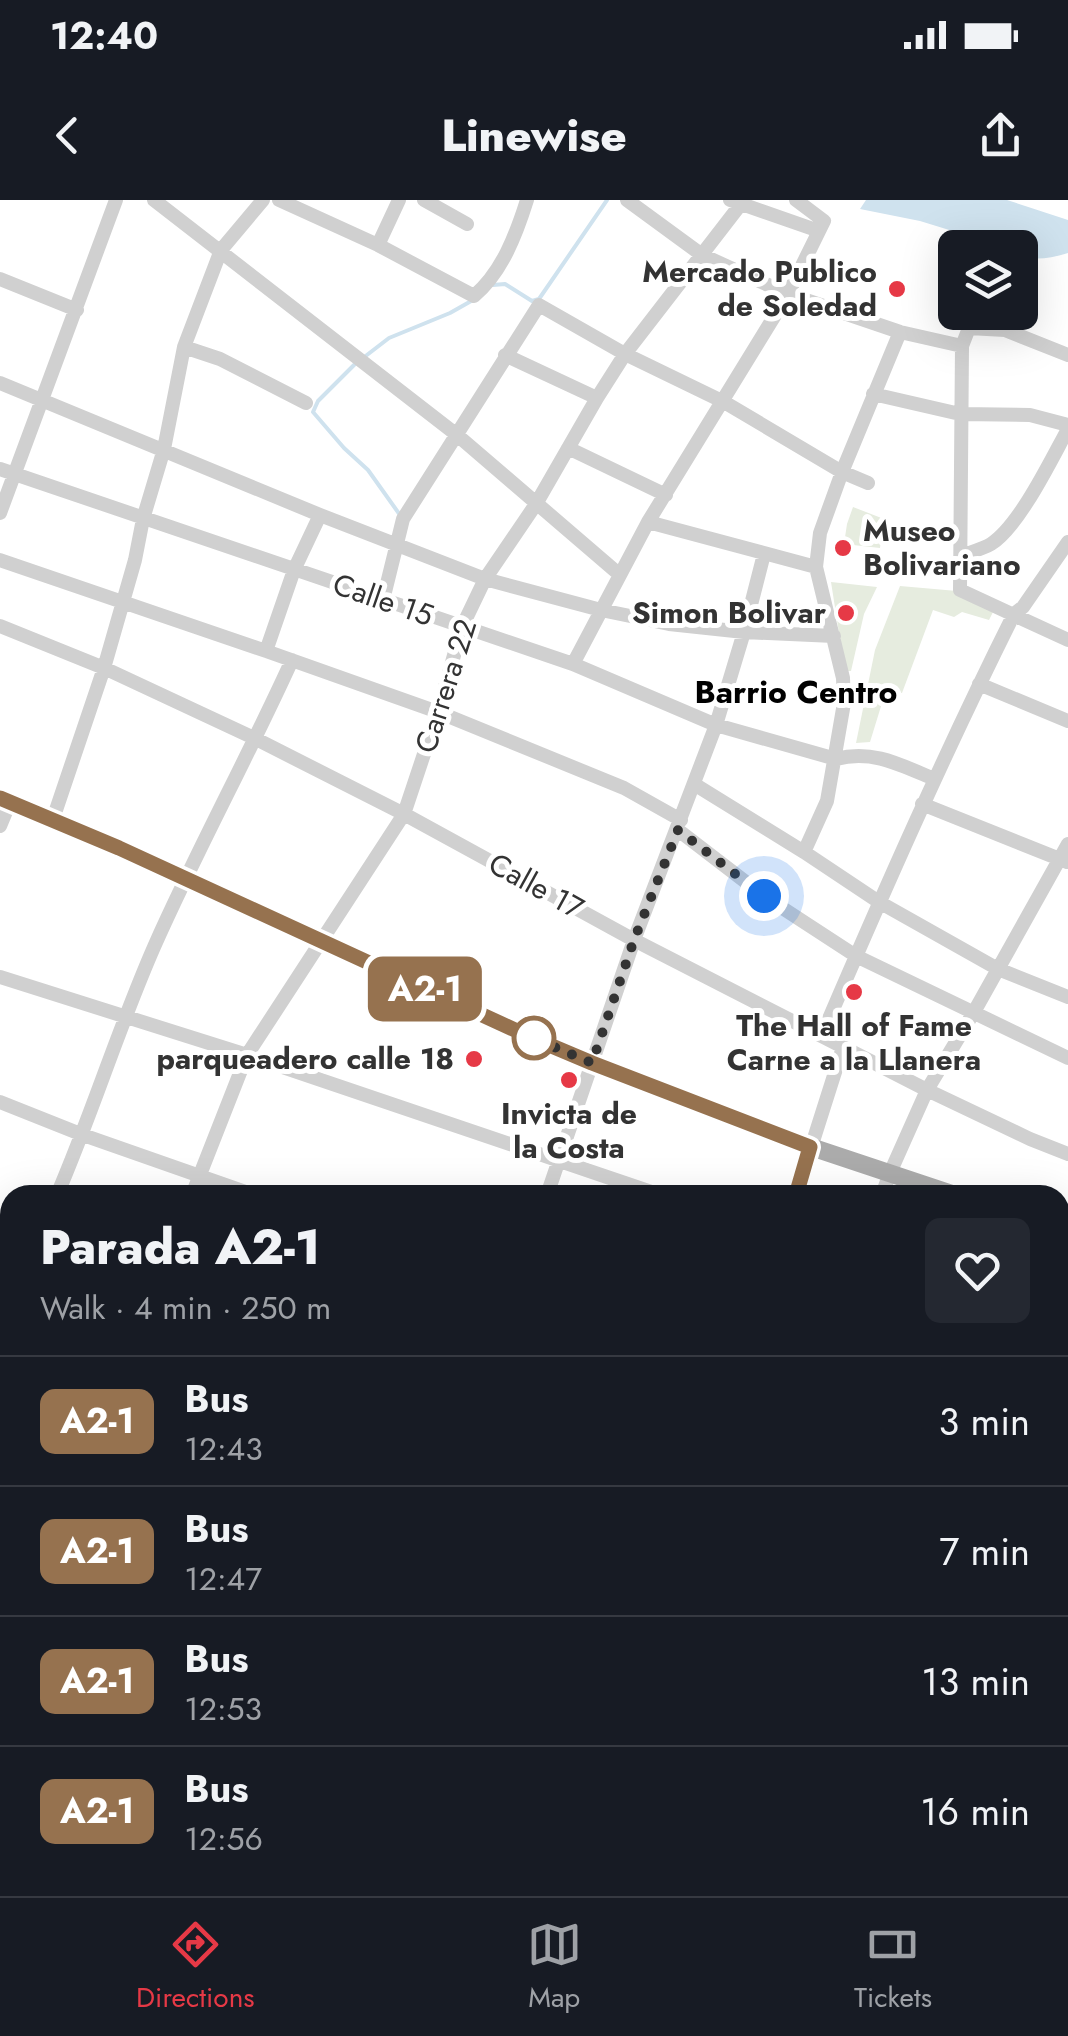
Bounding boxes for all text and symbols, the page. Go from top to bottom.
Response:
text: 12:40 [50,8,158,63]
text: Linewise [441,103,627,168]
icon: back [40,108,95,163]
icon: share [973,108,1028,163]
map controls [938,230,1038,330]
button: layers [938,230,1038,330]
place label: Mercado Publico de Soledad [642,250,877,327]
marker: Mercado Publico de Soledad [886,278,908,300]
place label: Museo Bolivariano [863,509,1021,586]
marker: Museo Bolivariano [832,537,854,559]
street label: Calle 15 [327,562,439,637]
place label: Simon Bolivar [632,591,827,634]
marker: Simon Bolivar [835,602,857,624]
street label: Carrera 22 [404,613,487,758]
district label: Barrio Centro [694,669,898,715]
street label: Calle 17 [481,842,592,929]
your location [739,871,789,921]
line badge: A2-1 [355,956,495,1022]
text: A2-1 [388,964,462,1014]
marker: The Hall of Fame Carne a la Llanera [843,981,865,1003]
place label: The Hall of Fame Carne a la Llanera [727,1004,981,1081]
unlabelled marker [513,1017,555,1059]
place label: parqueadero calle 18 [157,1037,454,1080]
marker: parqueadero calle 18 [463,1048,485,1070]
marker: Invicta de la Costa [558,1069,580,1091]
place label: Invicta de la Costa [501,1092,637,1169]
text: Parada A2-1 [40,1213,320,1282]
button: heart [925,1218,1030,1323]
text: Walk · 4 min · 250 m [40,1285,331,1331]
text: Bus [184,1371,249,1426]
text: 3 min [938,1394,1030,1449]
text: A2-1 [60,1396,134,1446]
text: 12:43 [184,1426,263,1472]
text: Bus [184,1501,249,1556]
text: 7 min [939,1524,1030,1579]
text: A2-1 [60,1526,134,1576]
text: 12:47 [184,1556,262,1602]
text: Bus [184,1631,249,1686]
text: 13 min [921,1654,1030,1709]
text: A2-1 [60,1656,134,1706]
text: 12:53 [184,1686,262,1732]
text: Bus [184,1761,249,1816]
text: 16 min [920,1784,1030,1839]
text: A2-1 [60,1786,134,1836]
text: 12:56 [184,1816,263,1862]
tab: Directions [136,1917,255,2018]
tab: Map [527,1917,582,2018]
tab: Tickets [854,1917,932,2018]

